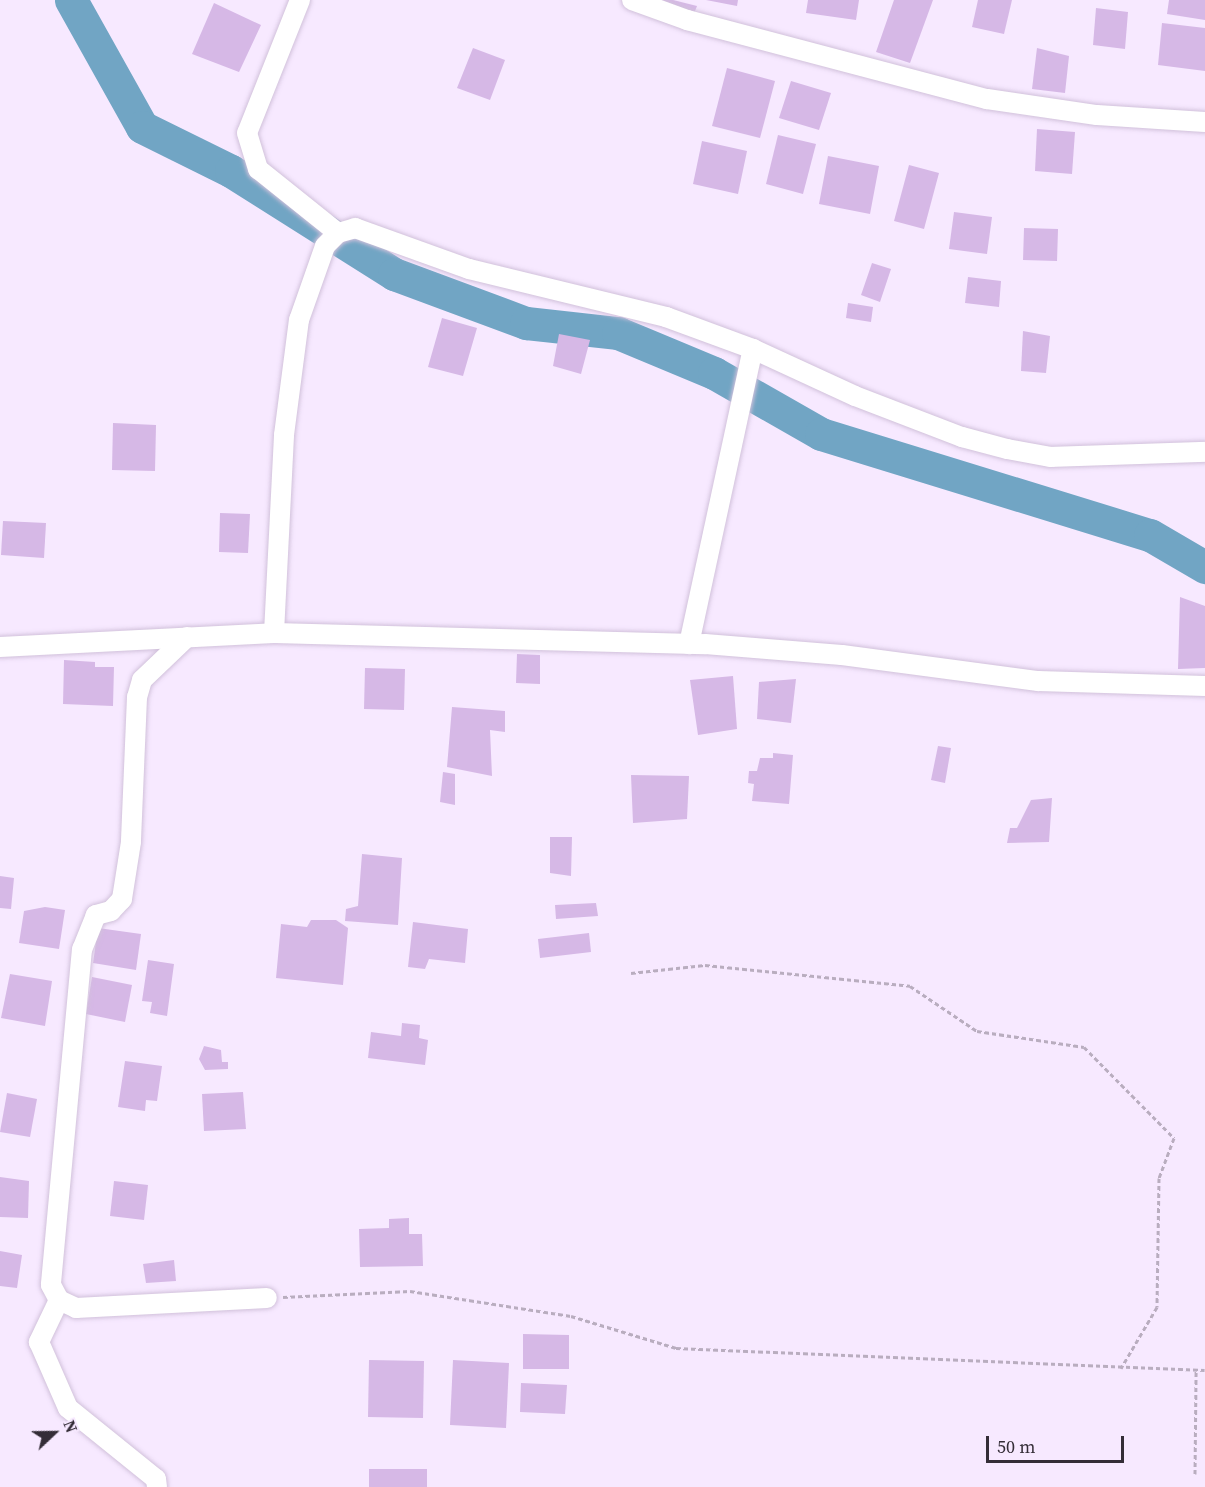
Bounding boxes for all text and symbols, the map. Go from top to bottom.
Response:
north arrow [24,1403,84,1463]
text: N [58,1417,83,1436]
scale bar [989,1424,1127,1462]
text: 50 m [997,1434,1035,1459]

